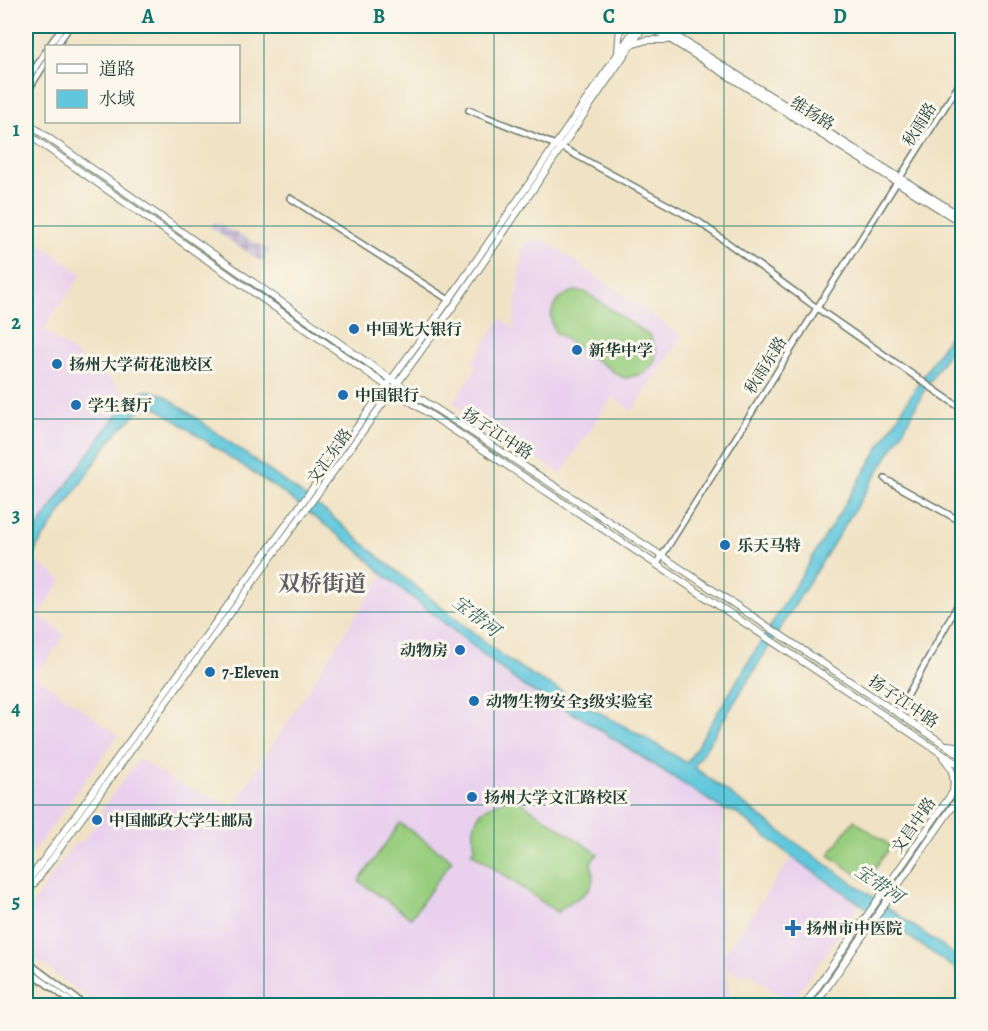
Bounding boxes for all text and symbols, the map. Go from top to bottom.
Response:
text: A [141,3,155,30]
text: B [373,3,385,30]
text: C [603,3,615,30]
text: D [833,3,847,30]
legend [45,45,240,123]
text: 道路 [99,57,135,81]
text: 水域 [99,87,135,111]
street label: 维扬路 [786,92,839,136]
street label: 秋雨路 [898,98,942,151]
text: 1 [12,116,20,143]
text: 2 [11,309,21,336]
place label: 中国光大银行 [366,319,462,341]
marker: 中国光大银行 [347,322,361,336]
street label: 秋雨东路 [740,333,792,399]
place label: 新华中学 [589,340,653,362]
marker: 新华中学 [570,343,584,357]
place label: 扬州大学荷花池校区 [69,354,213,376]
marker: 扬州大学荷花池校区 [50,357,64,371]
place label: 中国银行 [355,385,419,407]
marker: 中国银行 [336,388,350,402]
place label: 学生餐厅 [88,395,152,417]
marker: 学生餐厅 [69,398,83,412]
street label: 扬子江中路 [458,403,537,465]
street label: 文汇东路 [302,424,358,489]
text: 3 [12,502,20,529]
place label: 乐天马特 [737,535,801,557]
marker: 乐天马特 [718,538,732,552]
district label: 双桥街道 [278,569,366,599]
water label: 宝带河 [447,590,507,644]
place label: 动物房 [400,640,448,662]
marker: 动物房 [453,643,467,657]
place label: 7-Eleven [222,662,279,684]
marker: 7-Eleven [203,665,217,679]
street label: 扬子江中路 [864,670,943,733]
place label: 动物生物安全3级实验室 [486,691,653,713]
marker: 动物生物安全3级实验室 [467,694,481,708]
text: 4 [11,695,21,722]
place label: 扬州大学文汇路校区 [484,787,628,809]
marker: 扬州大学文汇路校区 [465,790,479,804]
street label: 文昌中路 [886,793,941,858]
place label: 中国邮政大学生邮局 [109,810,253,832]
marker: 中国邮政大学生邮局 [90,813,104,827]
water label: 宝带河 [850,859,910,911]
text: 5 [12,888,20,915]
place label: 扬州市中医院 [806,918,902,940]
marker: 扬州市中医院 [784,919,802,937]

